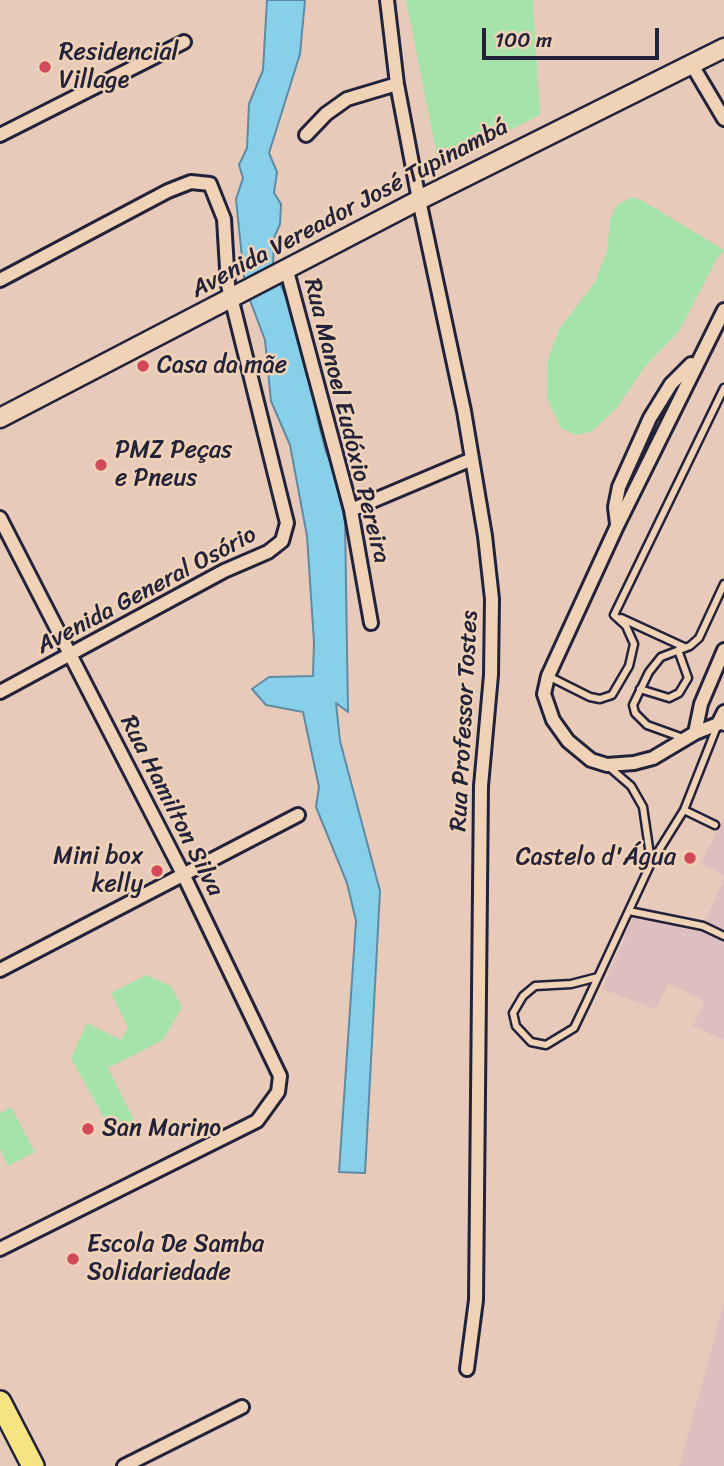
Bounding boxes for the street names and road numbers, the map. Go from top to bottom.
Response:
street label: Avenida Vereador José Tupinambá [187,113,513,305]
street label: Rua Manoel Eudóxio Pereira [297,275,395,567]
street label: Avenida General Osório [32,521,262,661]
street label: Rua Professor Tostes [445,610,485,832]
street label: Rua Hamilton Silva [113,711,229,901]

